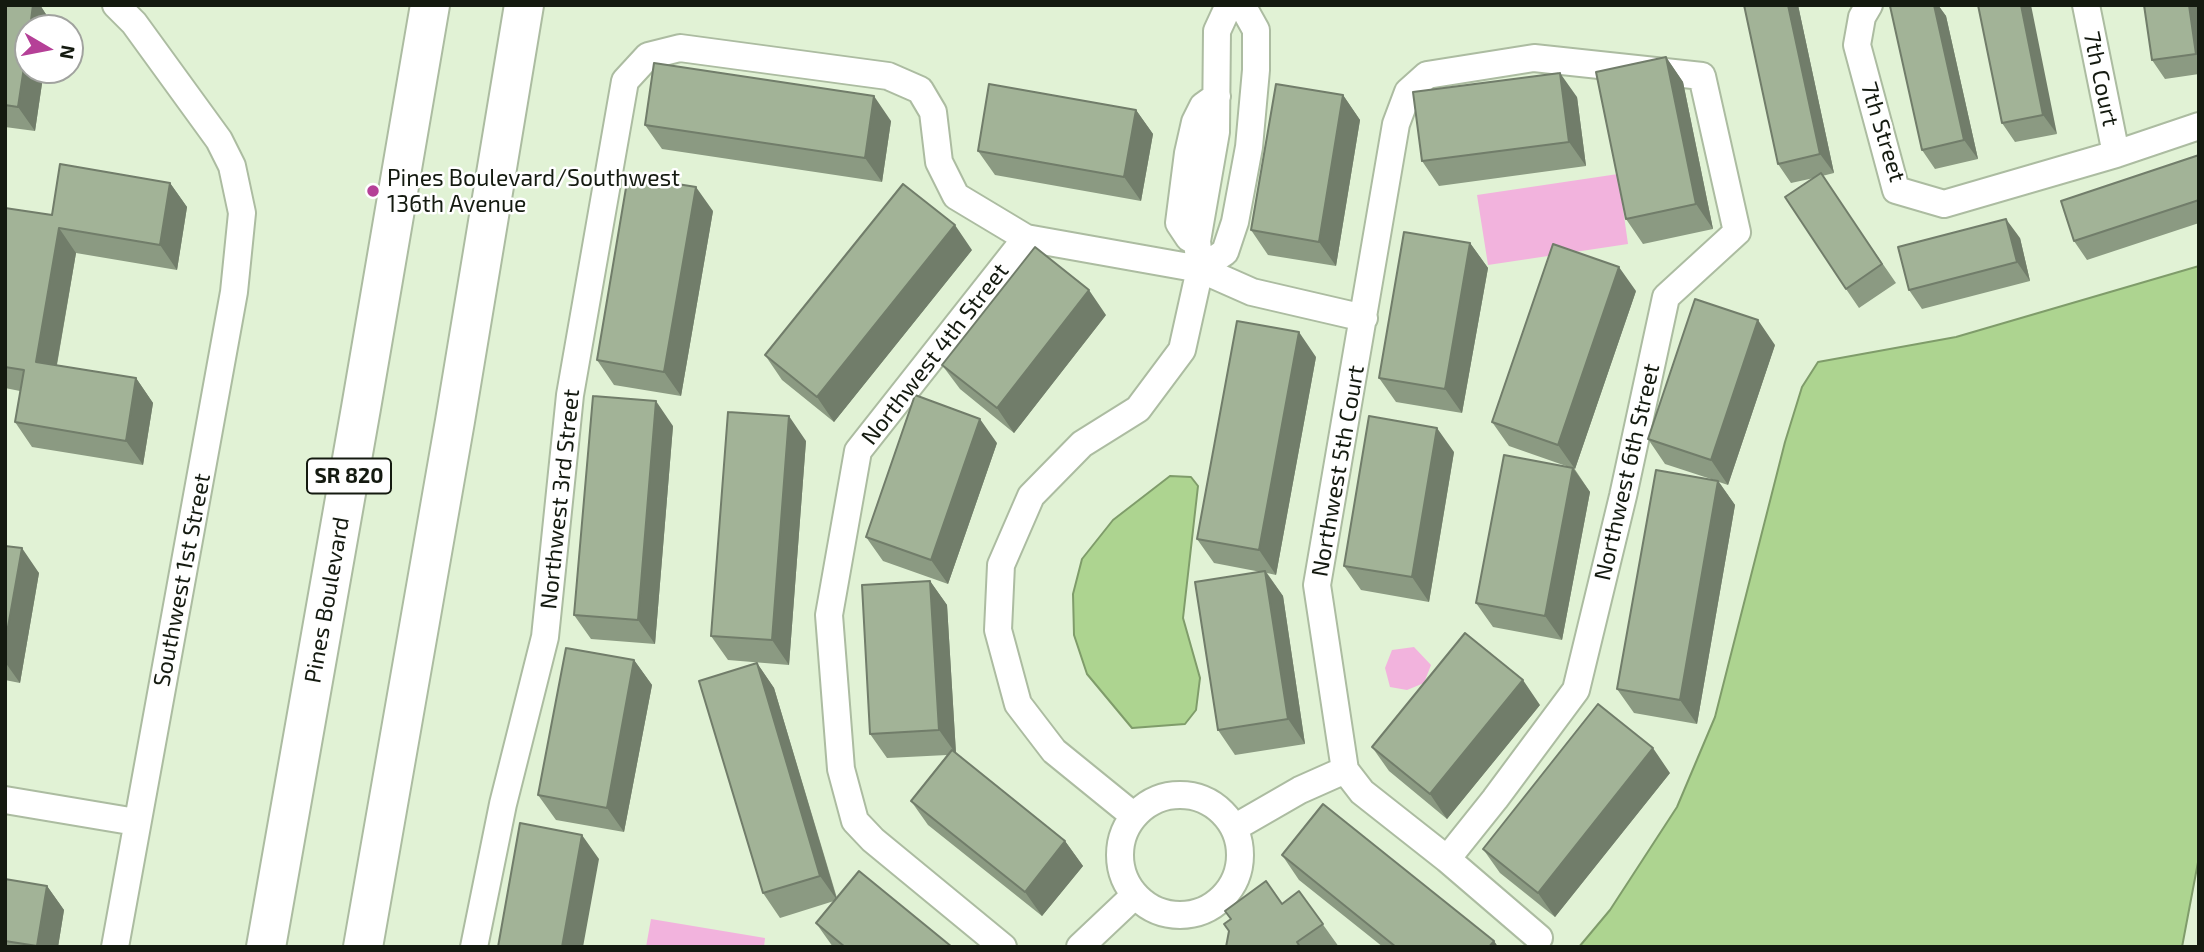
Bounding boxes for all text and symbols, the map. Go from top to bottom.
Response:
north arrow [14,14,84,84]
street label: 7th Court [2077,29,2125,129]
text: N [56,44,81,61]
street label: 7th Street [1855,79,1911,185]
place label: Pines Boulevard/Southwest 136th Avenue [387,164,680,218]
marker: Pines Boulevard/Southwest 136th Avenue [365,183,381,199]
street label: Northwest 4th Street [856,258,1014,450]
street label: Northwest 6th Street [1589,361,1665,583]
street label: Northwest 5th Court [1306,363,1370,579]
street label: Northwest 3rd Street [535,387,585,611]
road number: SR 820 [307,458,391,494]
street label: Southwest 1st Street [148,471,216,689]
street label: Pines Boulevard [299,515,355,685]

